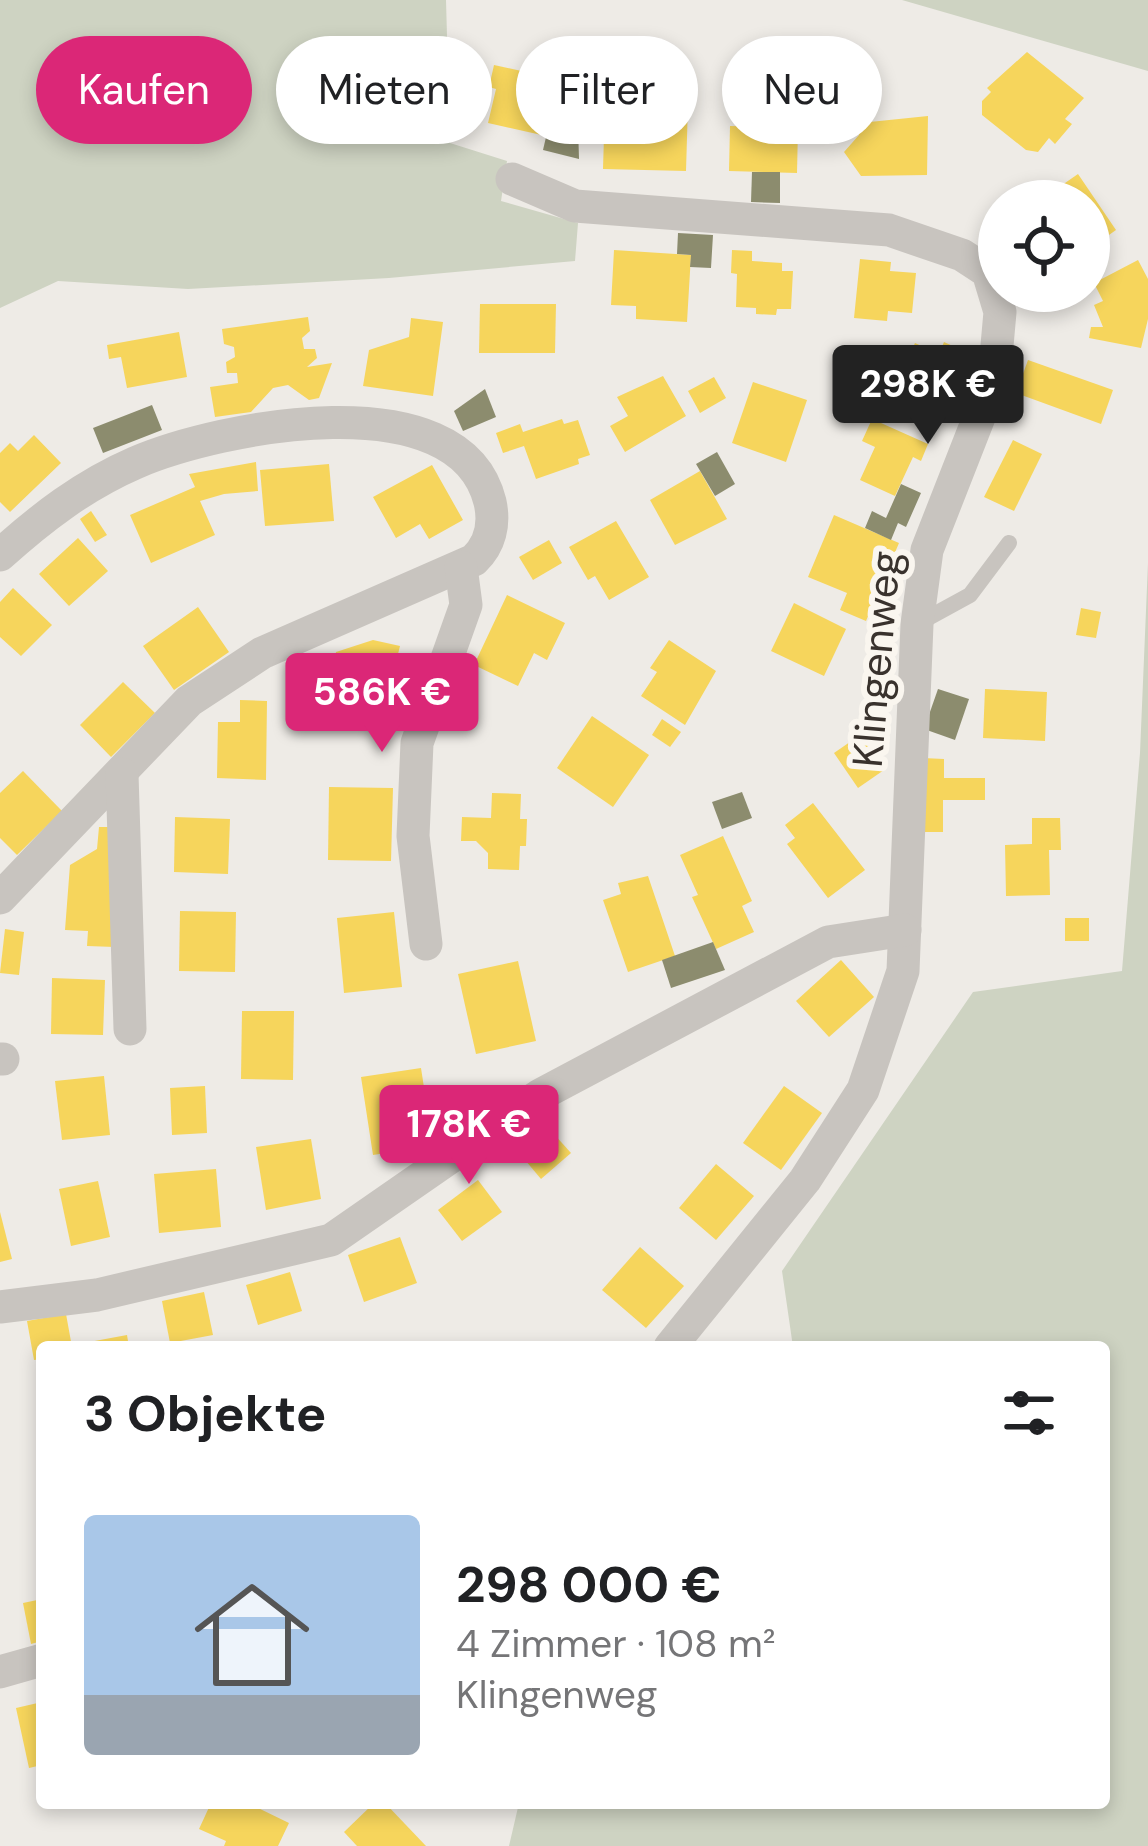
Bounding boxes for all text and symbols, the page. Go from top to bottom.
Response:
chip: Kaufen [36,36,252,144]
chip: Mieten [276,36,492,144]
chip: Filter [516,36,698,144]
chip: Neu [722,36,882,144]
map controls [978,180,1110,312]
button: locate [978,180,1110,312]
pin: 298K € [830,345,1026,447]
text: 298K € [860,358,996,409]
street label: Klingenweg [840,549,913,770]
pin: 586K € [284,653,480,755]
text: 586K € [312,666,452,717]
pin: 178K € [371,1085,567,1187]
text: 178K € [407,1098,532,1149]
text: 3 Objekte [84,1380,326,1447]
icon: filters [996,1380,1062,1446]
text: 298 000 € [456,1551,722,1618]
icon: home [180,1563,324,1707]
text: 4 Zimmer · 108 m² [456,1618,776,1669]
text: Klingenweg [456,1669,658,1720]

